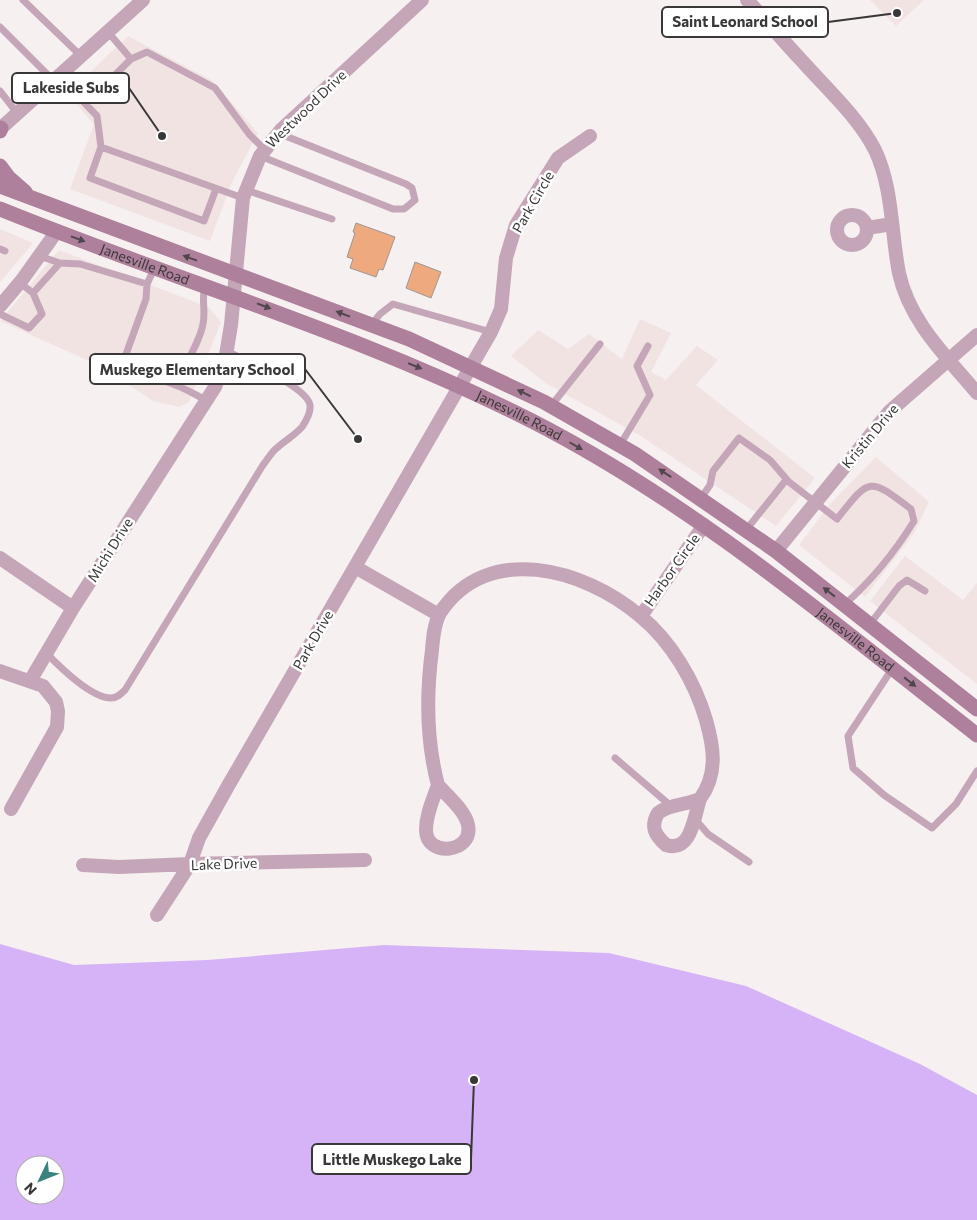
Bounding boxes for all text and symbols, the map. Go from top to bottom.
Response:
callout: Saint Leonard School [662,7,828,37]
text: Saint Leonard School [672,12,818,30]
street label: Westwood Drive [262,66,349,151]
callout: Lakeside Subs [12,73,129,103]
text: Lakeside Subs [23,78,119,96]
street label: Park Circle [508,168,557,236]
one-way arrow [71,235,86,243]
street label: Janesville Road [98,240,192,288]
one-way arrow [182,254,197,262]
one-way arrow [257,302,272,310]
one-way arrow [335,310,350,318]
callout: Muskego Elementary School [90,354,305,384]
text: Muskego Elementary School [99,360,295,378]
one-way arrow [408,362,423,370]
street label: Janesville Road [474,386,565,443]
one-way arrow [517,388,531,396]
street label: Kristin Drive [838,400,901,471]
one-way arrow [569,442,583,450]
one-way arrow [658,468,671,478]
street label: Michi Drive [83,515,136,585]
street label: Harbor Circle [640,530,703,609]
one-way arrow [823,587,836,598]
street label: Janesville Road [814,603,898,675]
street label: Park Drive [289,607,336,672]
one-way arrow [903,677,916,688]
street label: Lake Drive [190,854,258,873]
callout: Little Muskego Lake [312,1144,471,1174]
text: Little Muskego Lake [322,1150,462,1168]
north arrow [15,1155,65,1205]
text: N [20,1180,40,1199]

